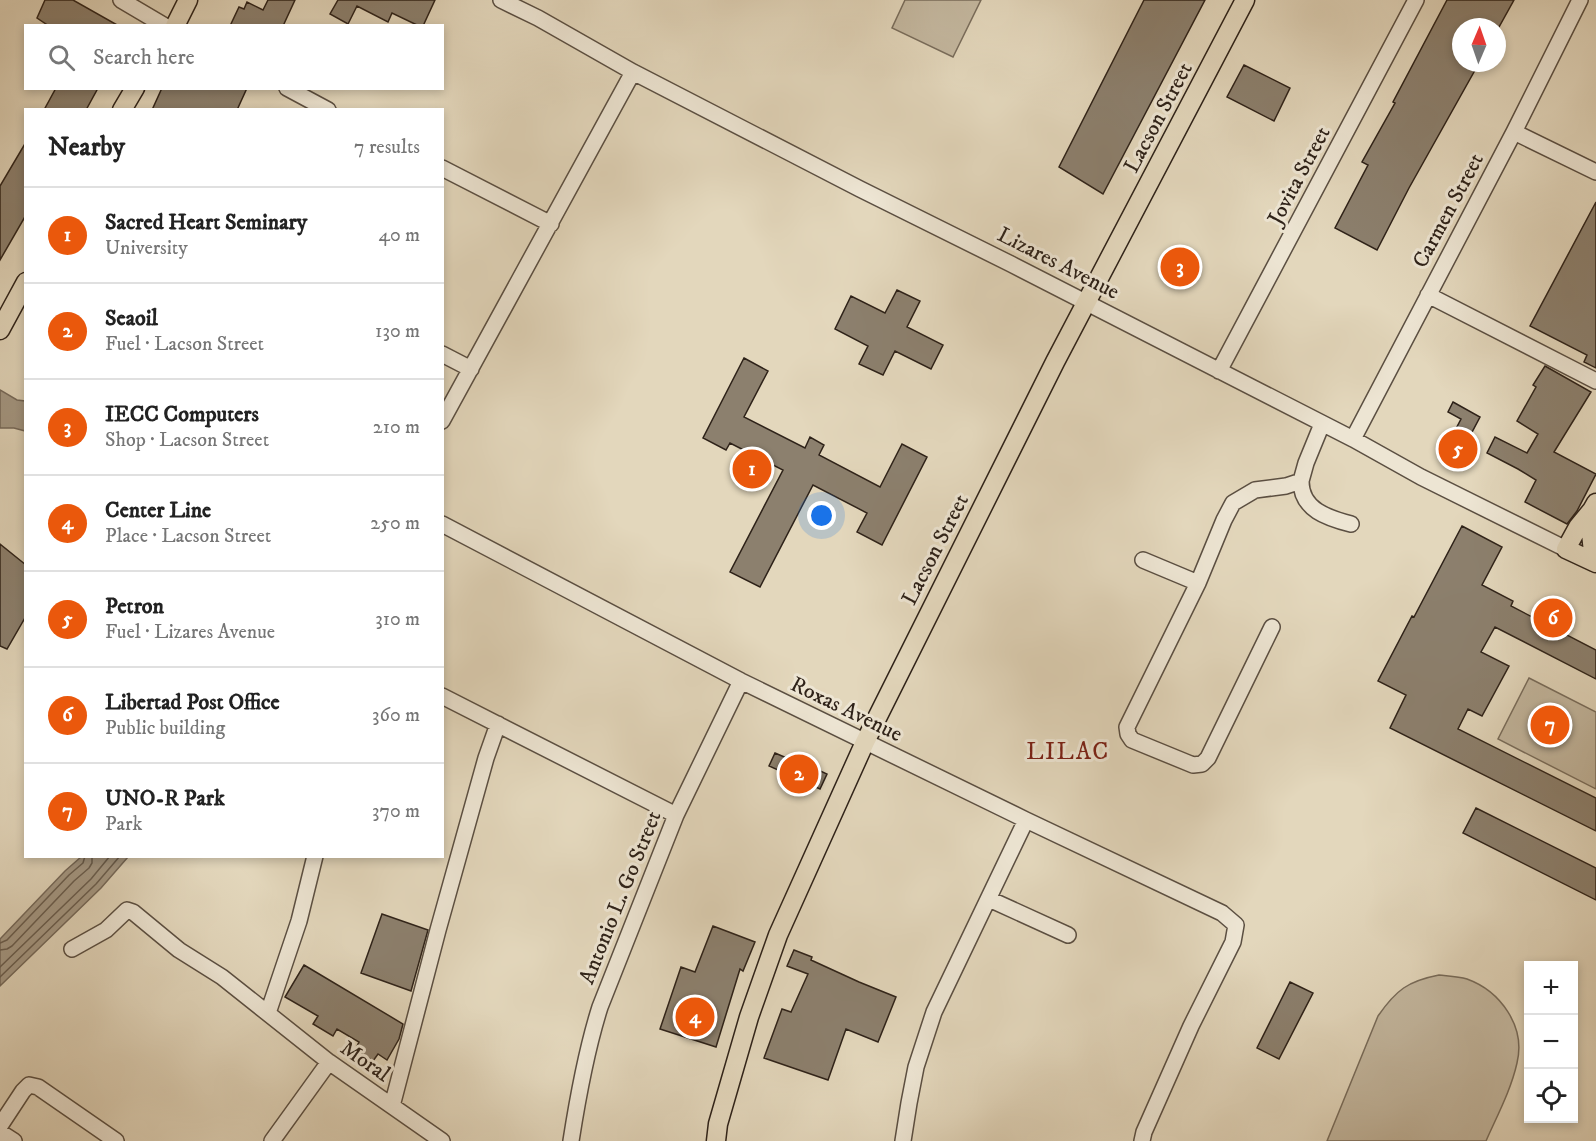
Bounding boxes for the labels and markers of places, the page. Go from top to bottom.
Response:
pin: 3 [1160,244,1200,290]
pin: 5 [1438,426,1478,472]
pin: 1 [732,446,771,492]
pin: 6 [1534,596,1572,640]
pin: 7 [1530,702,1570,748]
pin: 2 [780,752,818,796]
pin: 4 [676,994,714,1040]

